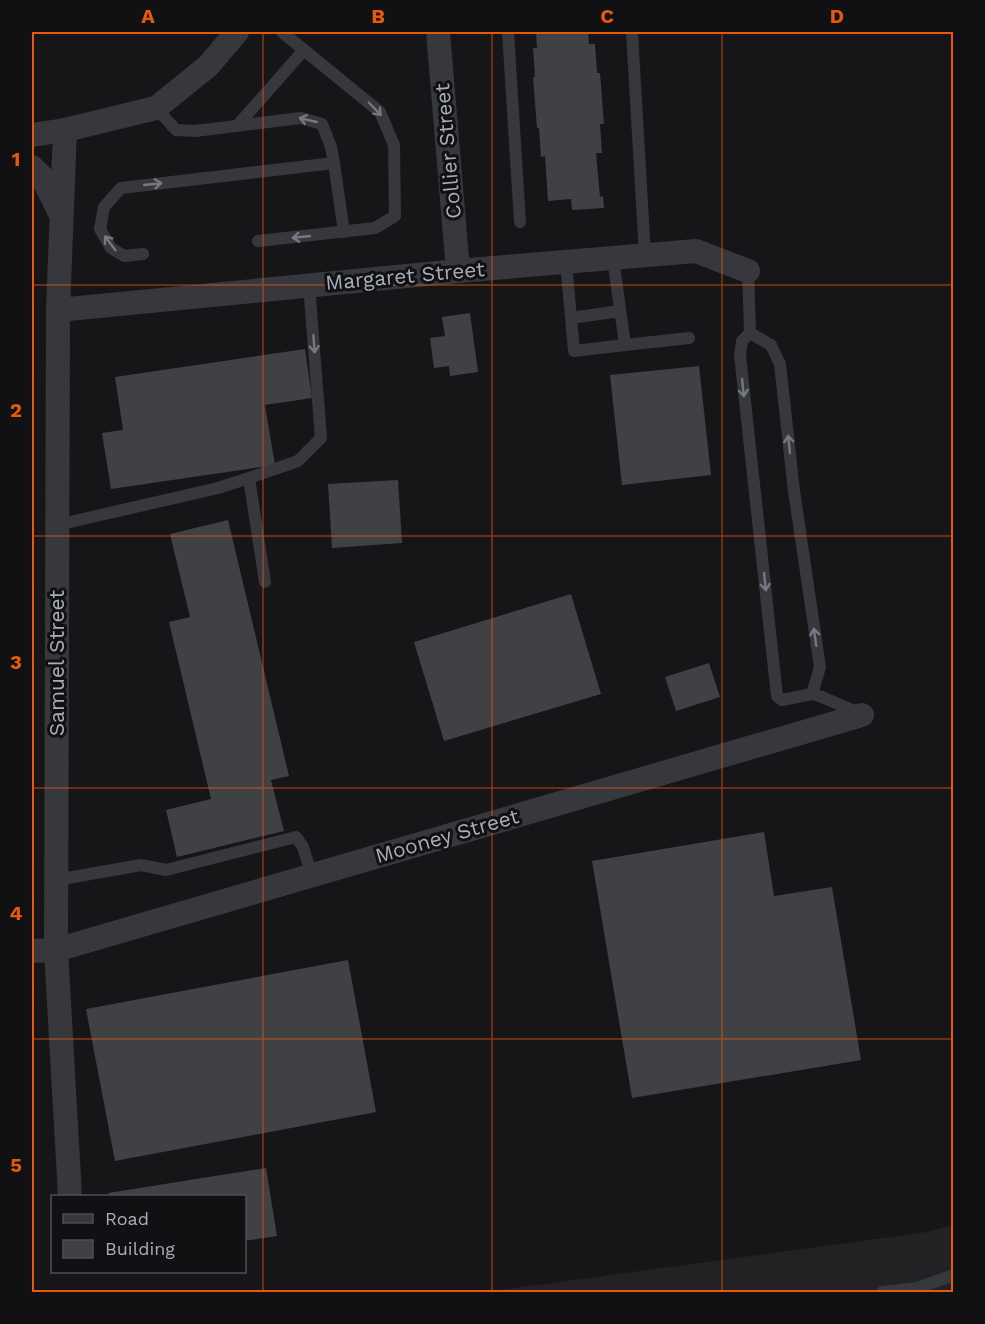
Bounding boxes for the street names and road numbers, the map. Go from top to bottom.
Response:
street label: Collier Street [429,82,466,220]
street label: Margaret Street [324,256,486,295]
street label: Samuel Street [44,590,69,736]
street label: Mooney Street [372,803,522,868]

